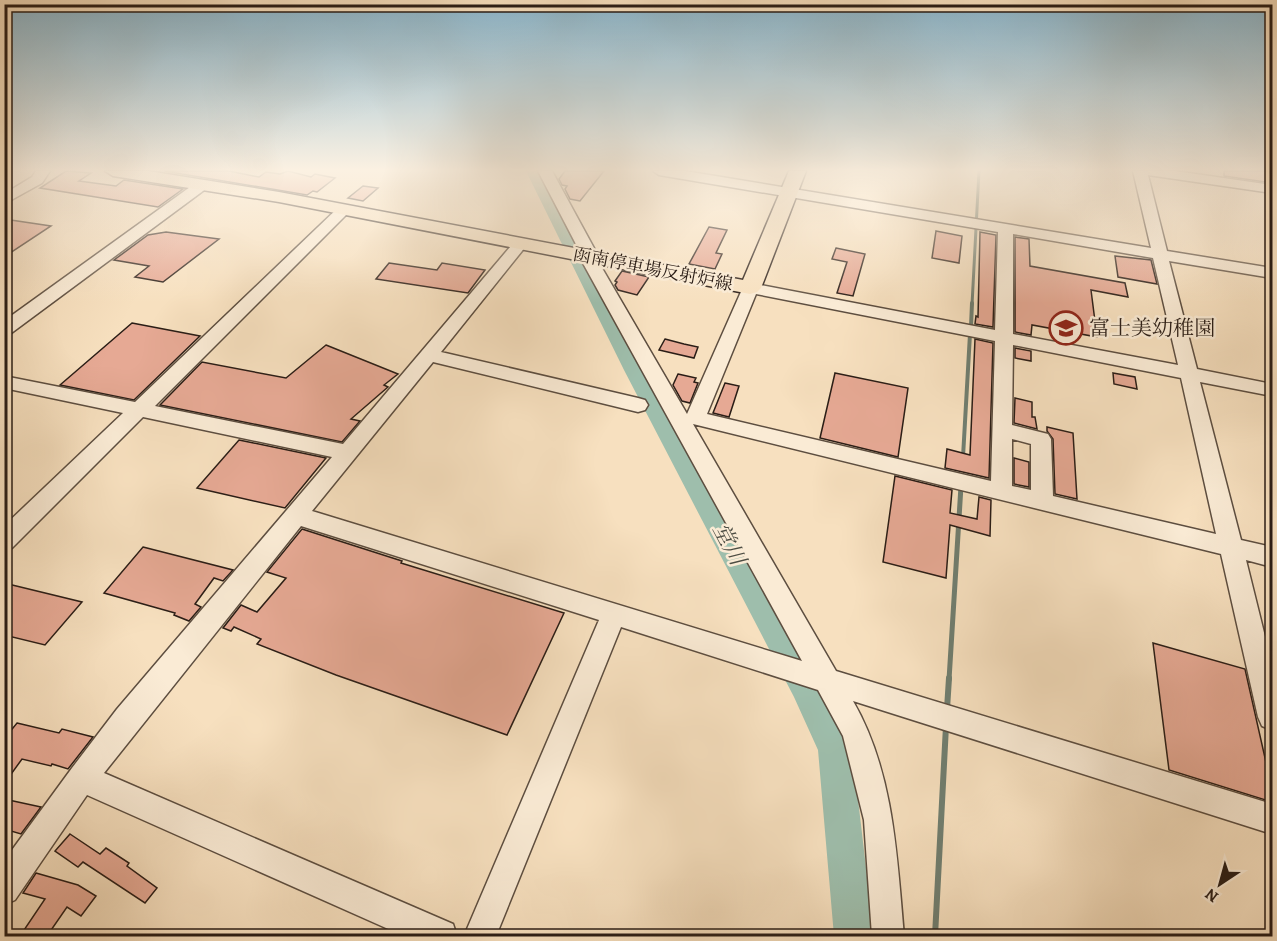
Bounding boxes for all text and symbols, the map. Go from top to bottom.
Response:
street label: 函南停車場反射炉線 [571,242,735,296]
school or university icon: 富士美幼稚園 [1048,310,1084,346]
place label: 富士美幼稚園 [1089,314,1215,342]
water label: 堂川 [705,518,754,572]
north arrow [1190,854,1250,914]
text: N [1200,883,1223,908]

